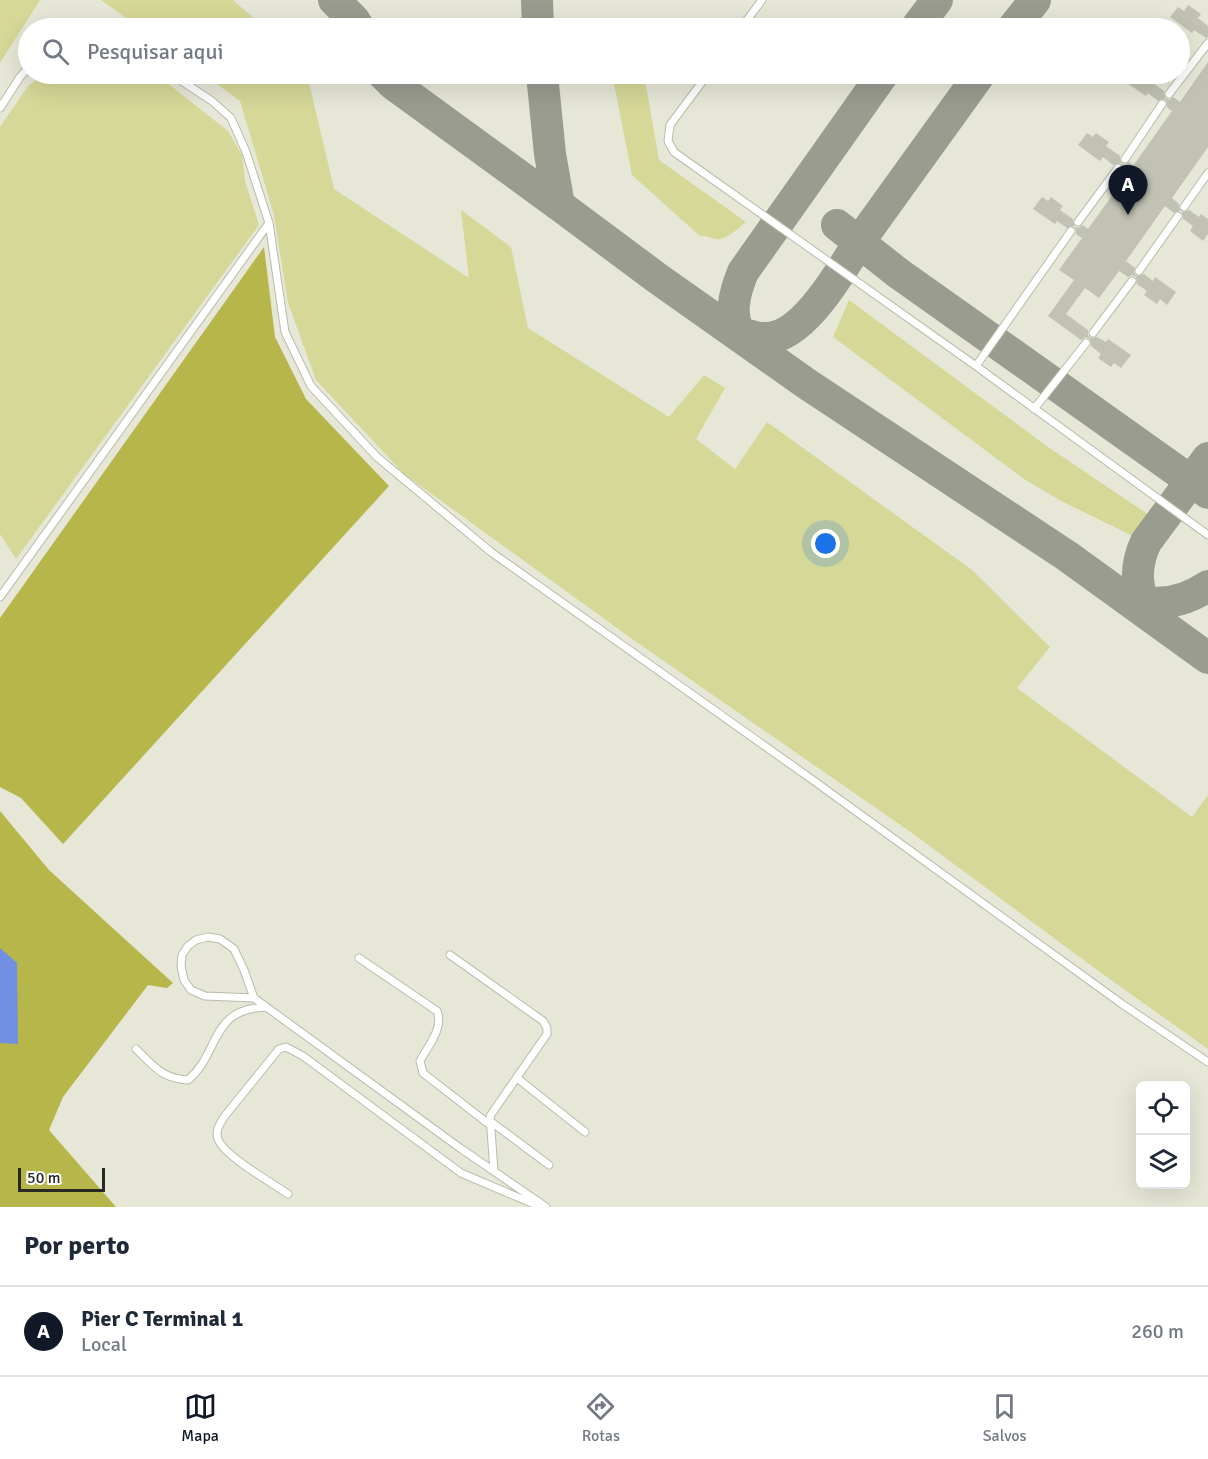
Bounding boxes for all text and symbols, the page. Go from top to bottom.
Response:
search box [18,18,1190,84]
icon: search [39,35,72,68]
text: Pesquisar aqui [87,38,223,65]
pin: A [1108,166,1148,215]
your location [811,529,840,558]
map controls [1136,1081,1190,1189]
button: locate [1136,1081,1190,1135]
button: layers [1136,1135,1190,1189]
scale bar [18,1165,105,1192]
text: 50 m [27,1168,61,1188]
text: Por perto [24,1230,130,1262]
text: Pier C Terminal 1 [81,1305,243,1332]
text: A [37,1319,50,1344]
text: 260 m [1131,1319,1184,1344]
text: Local [81,1332,127,1357]
tab: Mapa [181,1390,219,1446]
tab: Rotas [582,1390,620,1446]
tab: Salvos [983,1390,1027,1446]

